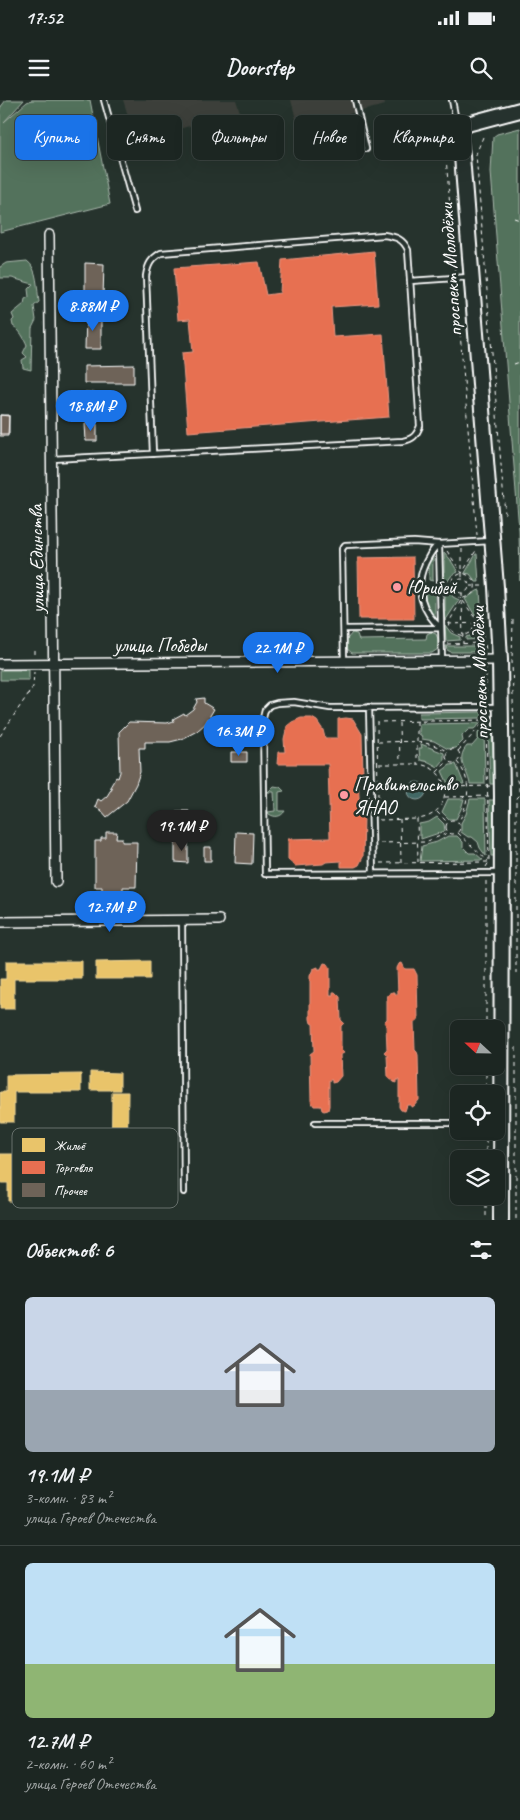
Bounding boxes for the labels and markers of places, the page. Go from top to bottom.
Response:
pin: 8.88M ₽ [47,290,139,332]
pin: 18.8M ₽ [45,390,137,432]
place label: Юрибей [407,575,458,600]
marker: Юрибей [391,581,403,593]
pin: 22.1M ₽ [232,632,324,674]
pin: 16.3M ₽ [193,714,285,757]
place label: Правительство ЯНАО [354,772,459,820]
marker: Правительство ЯНАО [338,789,350,801]
pin: 19.1M ₽ [136,810,228,852]
pin: 12.7M ₽ [64,890,156,933]

